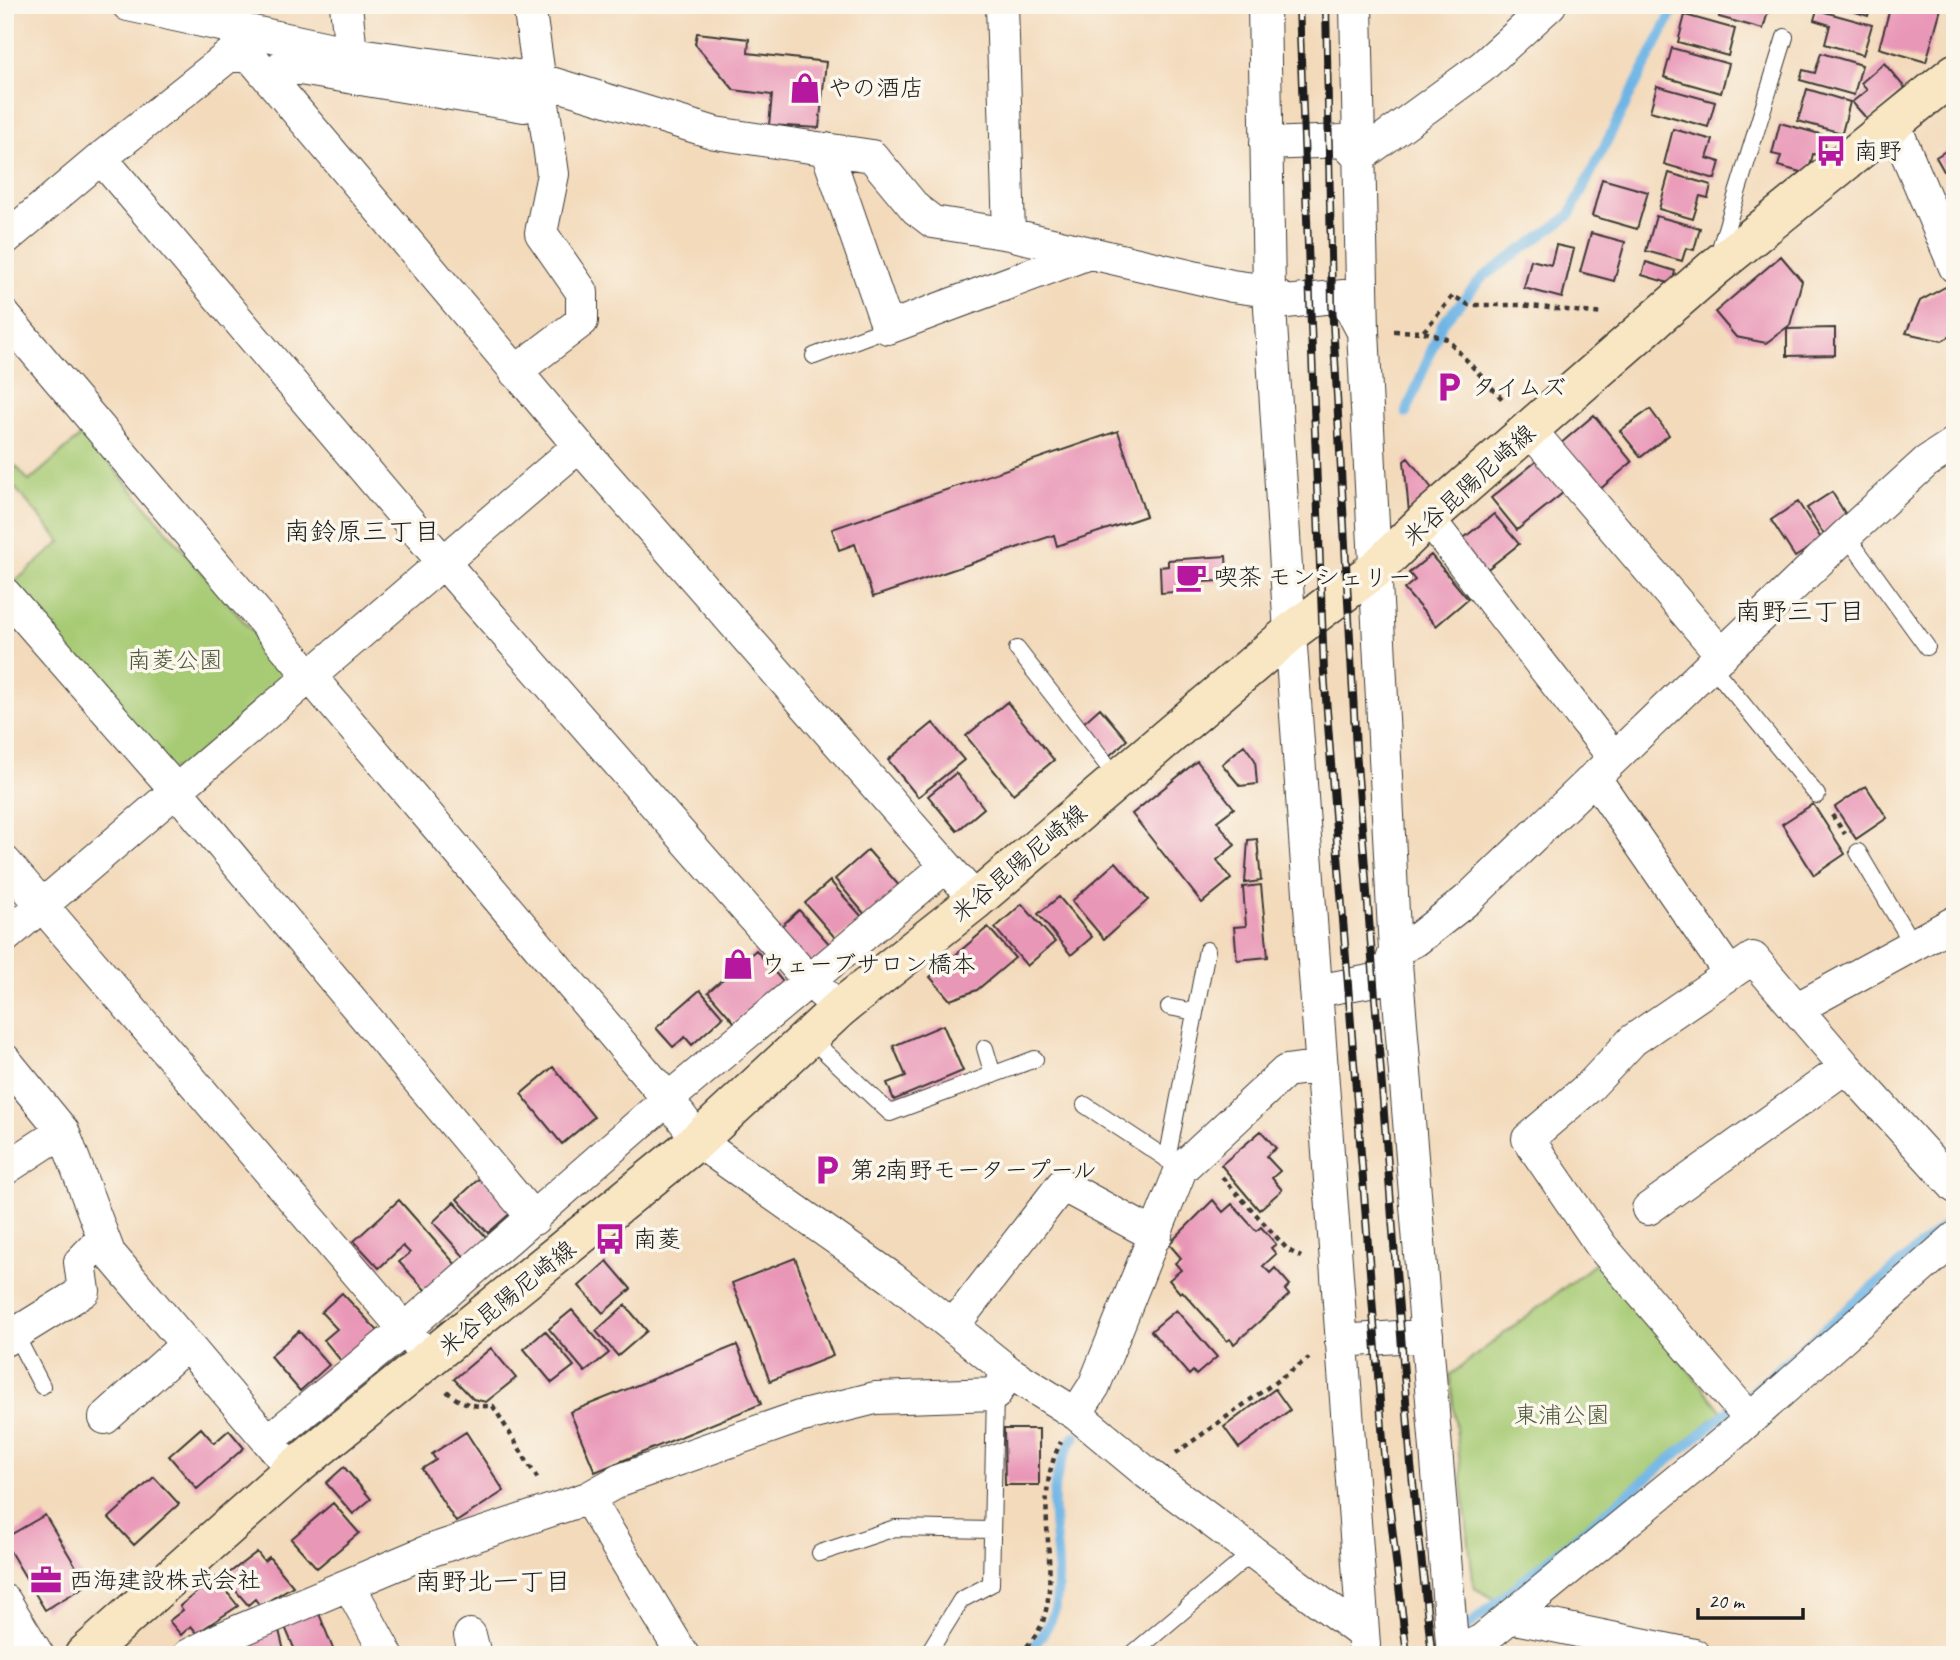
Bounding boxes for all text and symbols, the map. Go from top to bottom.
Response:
shop icon: やの酒店 [788,71,822,105]
place label: やの酒店 [828,73,924,103]
bus stop icon: 南野 [1814,134,1848,168]
place label: 南野 [1854,136,1902,166]
parking icon: タイムズ [1432,370,1466,404]
place label: タイムズ [1472,372,1566,402]
street label: 米谷昆陽尼崎線 [1397,418,1541,552]
district label: 南鈴原三丁目 [284,515,440,548]
cafe icon: 喫茶 モンシェリー [1174,560,1208,594]
place label: 喫茶 モンシェリー [1214,562,1412,592]
district label: 南野三丁目 [1735,595,1865,628]
park label: 南菱公園 [127,645,223,675]
street label: 米谷昆陽尼崎線 [945,798,1093,928]
shop icon: ウェーブサロン橋本 [721,947,755,981]
place label: ウェーブサロン橋本 [761,949,976,979]
parking icon: 第2南野モータープール [810,1153,844,1187]
place label: 第2南野モータープール [850,1155,1096,1185]
bus stop icon: 南菱 [593,1222,627,1256]
place label: 南菱 [633,1224,681,1254]
street label: 米谷昆陽尼崎線 [432,1233,582,1363]
park label: 東浦公園 [1514,1400,1610,1430]
office icon: 西海建設株式会社 [29,1563,63,1597]
place label: 西海建設株式会社 [69,1565,261,1595]
district label: 南野北一丁目 [415,1565,571,1598]
scale bar [1698,1576,1802,1620]
text: 20 m [1708,1588,1746,1614]

